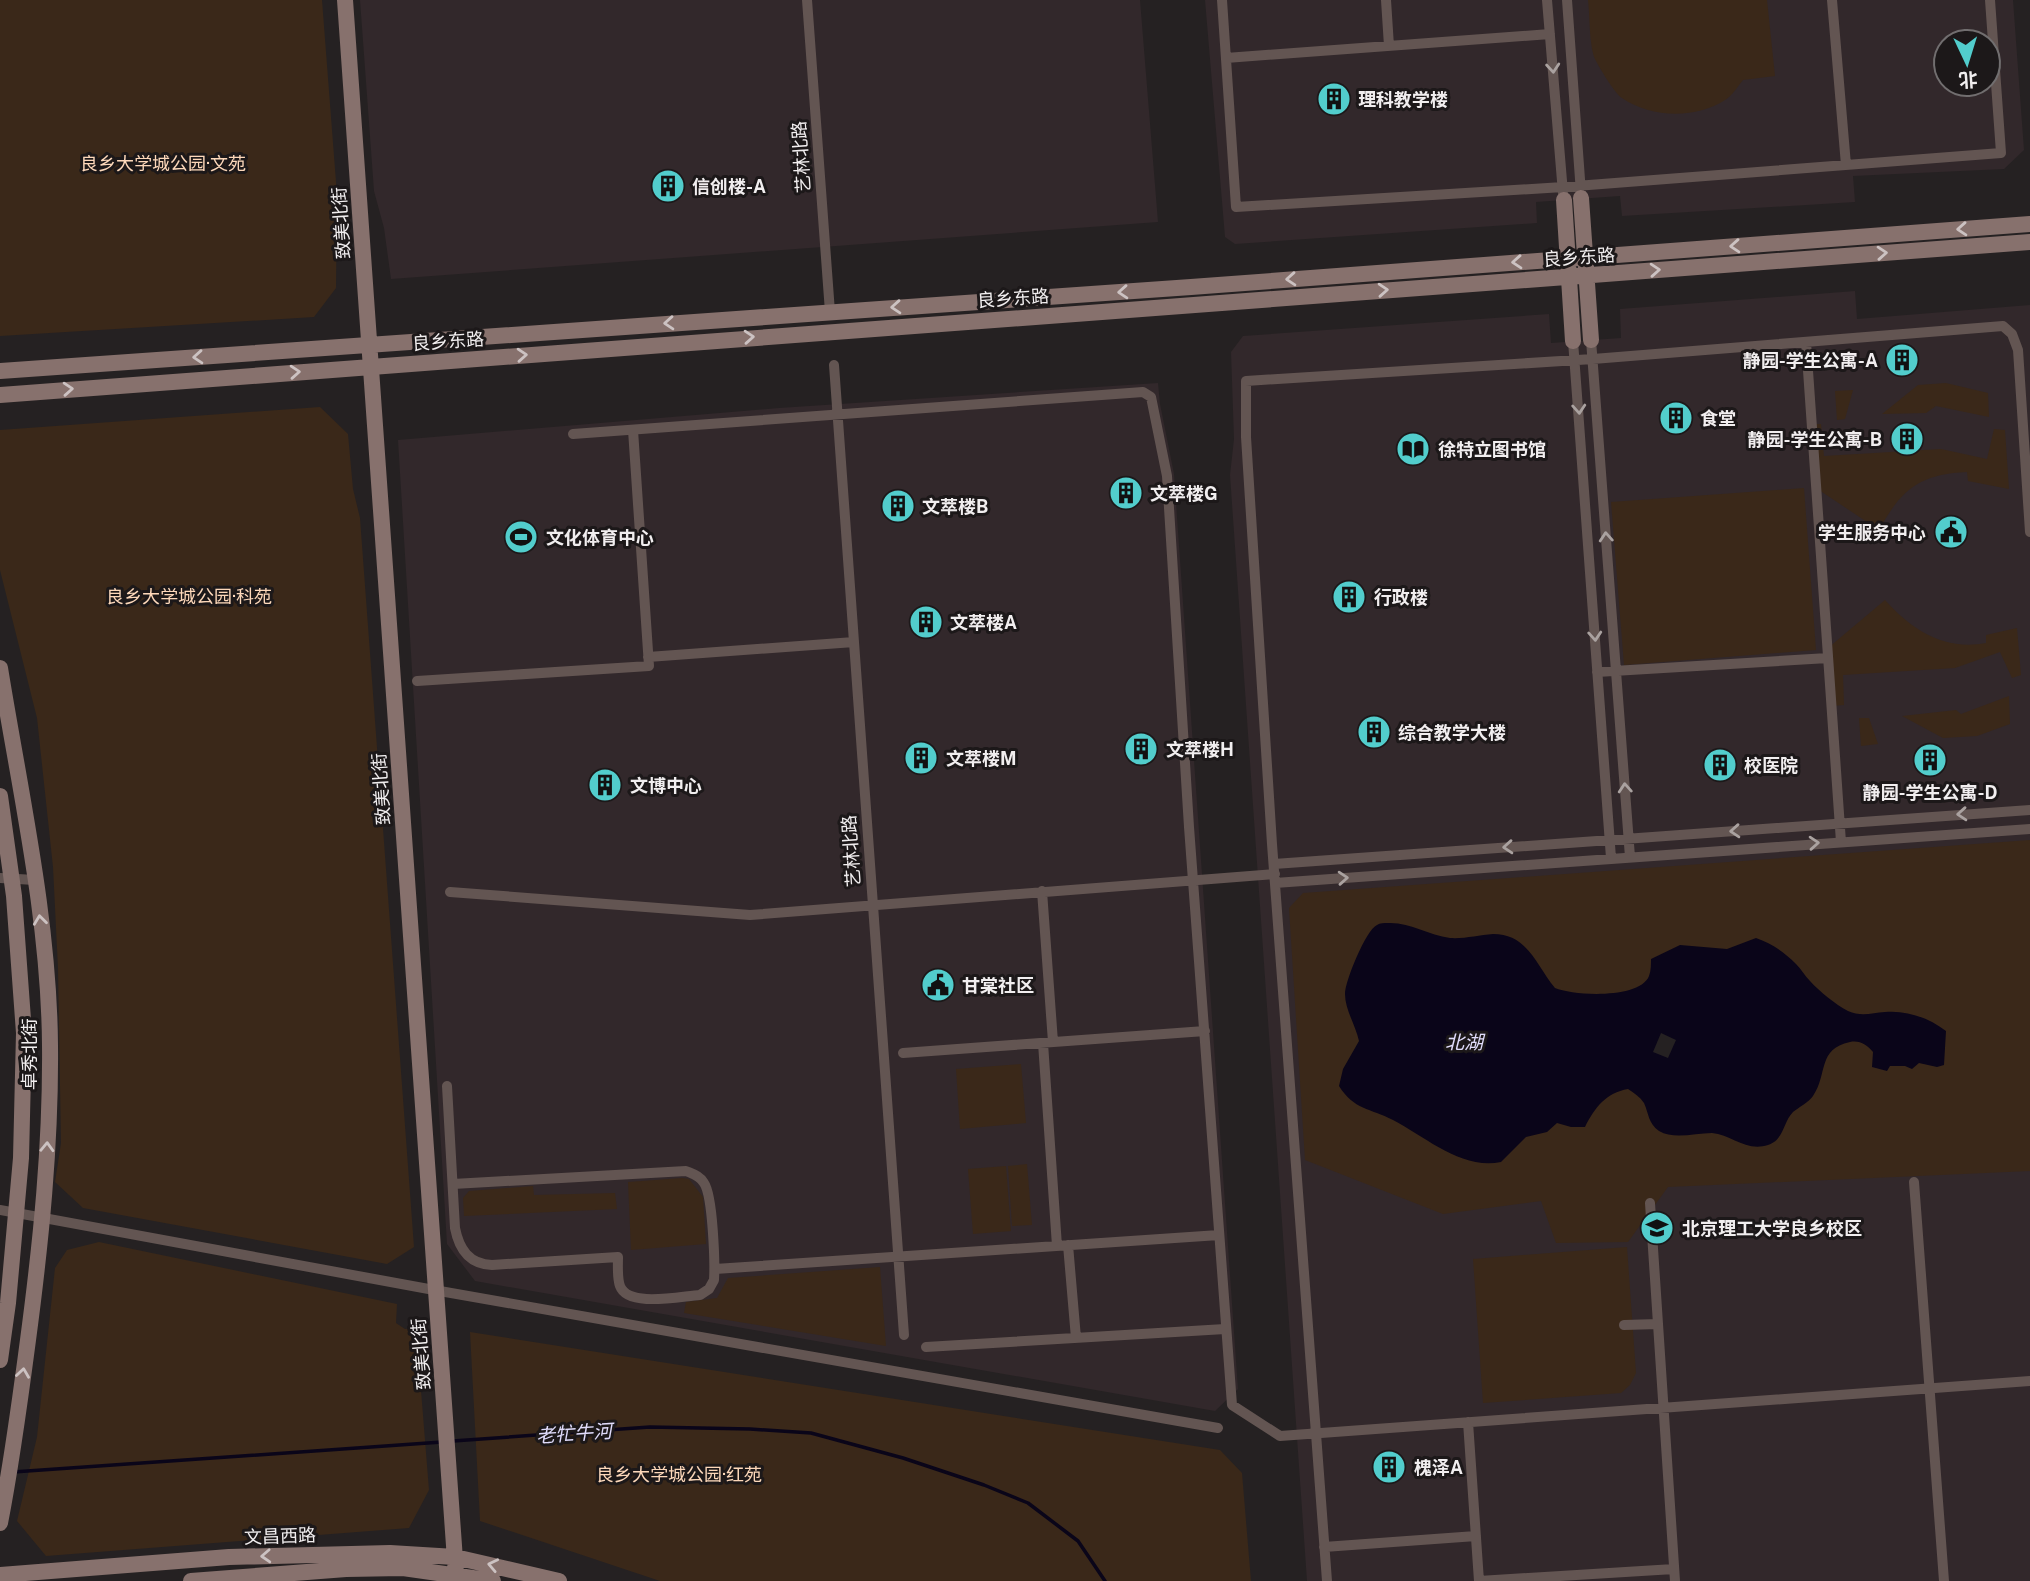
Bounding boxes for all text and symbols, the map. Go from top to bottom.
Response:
north arrow [1932,28,2002,98]
one-way arrow [1545,63,1560,74]
text: 北 [1958,68,1978,92]
building icon: 理科教学楼 [1315,80,1353,118]
place label: 理科教学楼 [1358,89,1448,110]
street label: 艺林北路 [788,120,814,194]
park label: 良乡大学城公园·文苑 [80,153,246,174]
building icon: 信创楼-A [649,167,687,205]
place label: 信创楼-A [692,176,766,197]
street label: 致美北街 [328,186,354,260]
one-way arrow [1956,221,1967,236]
one-way arrow [1729,238,1740,253]
street label: 良乡东路 [1542,244,1616,270]
one-way arrow [1877,246,1888,261]
one-way arrow [1512,254,1523,269]
one-way arrow [1650,263,1661,278]
one-way arrow [1285,271,1296,286]
one-way arrow [1377,283,1388,298]
one-way arrow [1117,284,1128,299]
street label: 良乡东路 [976,285,1050,311]
one-way arrow [890,299,901,314]
one-way arrow [663,315,674,330]
street label: 良乡东路 [411,328,485,354]
one-way arrow [743,330,754,345]
building icon: 静园-学生公寓-A [1883,341,1921,379]
one-way arrow [517,348,528,363]
one-way arrow [192,349,203,364]
place label: 静园-学生公寓-A [1743,350,1878,371]
one-way arrow [290,365,301,380]
one-way arrow [63,382,74,397]
building icon: 食堂 [1657,399,1695,437]
one-way arrow [1571,404,1586,415]
place label: 食堂 [1700,408,1736,429]
building icon: 静园-学生公寓-B [1888,420,1926,458]
place label: 静园-学生公寓-B [1748,429,1882,450]
library icon: 徐特立图书馆 [1394,430,1432,468]
place label: 徐特立图书馆 [1438,439,1546,460]
building icon: 文萃楼G [1107,474,1145,512]
place label: 文萃楼G [1150,483,1218,504]
building icon: 文萃楼B [879,487,917,525]
place label: 文萃楼B [922,496,988,517]
public building icon: 学生服务中心 [1932,513,1970,551]
sports icon: 文化体育中心 [502,518,540,556]
place label: 学生服务中心 [1818,522,1926,543]
place label: 文化体育中心 [546,527,654,548]
one-way arrow [1599,531,1614,542]
building icon: 行政楼 [1330,578,1368,616]
park label: 良乡大学城公园·科苑 [106,586,272,607]
place label: 行政楼 [1374,587,1428,608]
building icon: 文萃楼A [907,603,945,641]
place label: 文萃楼A [950,612,1017,633]
one-way arrow [1587,631,1602,642]
building icon: 综合教学大楼 [1355,713,1393,751]
place label: 综合教学大楼 [1398,722,1506,743]
building icon: 文萃楼H [1122,730,1160,768]
building icon: 文萃楼M [902,739,940,777]
place label: 文萃楼H [1166,739,1234,760]
building icon: 静园-学生公寓-D [1911,741,1949,779]
building icon: 校医院 [1701,746,1739,784]
place label: 文萃楼M [946,748,1017,769]
street label: 致美北街 [368,752,394,826]
place label: 校医院 [1744,755,1798,776]
building icon: 文博中心 [586,766,624,804]
place label: 文博中心 [630,775,702,796]
place label: 静园-学生公寓-D [1862,782,1998,803]
one-way arrow [1618,783,1633,794]
one-way arrow [1956,807,1967,822]
street label: 艺林北路 [838,814,864,888]
one-way arrow [1729,823,1740,838]
one-way arrow [1809,836,1820,851]
one-way arrow [1502,839,1513,854]
one-way arrow [1338,871,1349,886]
one-way arrow [33,914,48,926]
public building icon: 甘棠社区 [919,966,957,1004]
place label: 甘棠社区 [962,975,1034,996]
street label: 卓秀北街 [19,1018,40,1090]
water label: 北湖 [1445,1031,1486,1053]
one-way arrow [40,1142,55,1153]
school or university icon: 北京理工大学良乡校区 [1638,1209,1676,1247]
place label: 北京理工大学良乡校区 [1682,1218,1862,1239]
street label: 致美北街 [407,1317,435,1391]
one-way arrow [16,1368,31,1379]
water label: 老牤牛河 [535,1419,617,1447]
building icon: 槐泽A [1370,1448,1408,1486]
place label: 槐泽A [1414,1457,1463,1478]
park label: 良乡大学城公园·红苑 [596,1464,762,1485]
street label: 文昌西路 [244,1524,316,1548]
one-way arrow [261,1548,272,1563]
one-way arrow [487,1558,499,1573]

